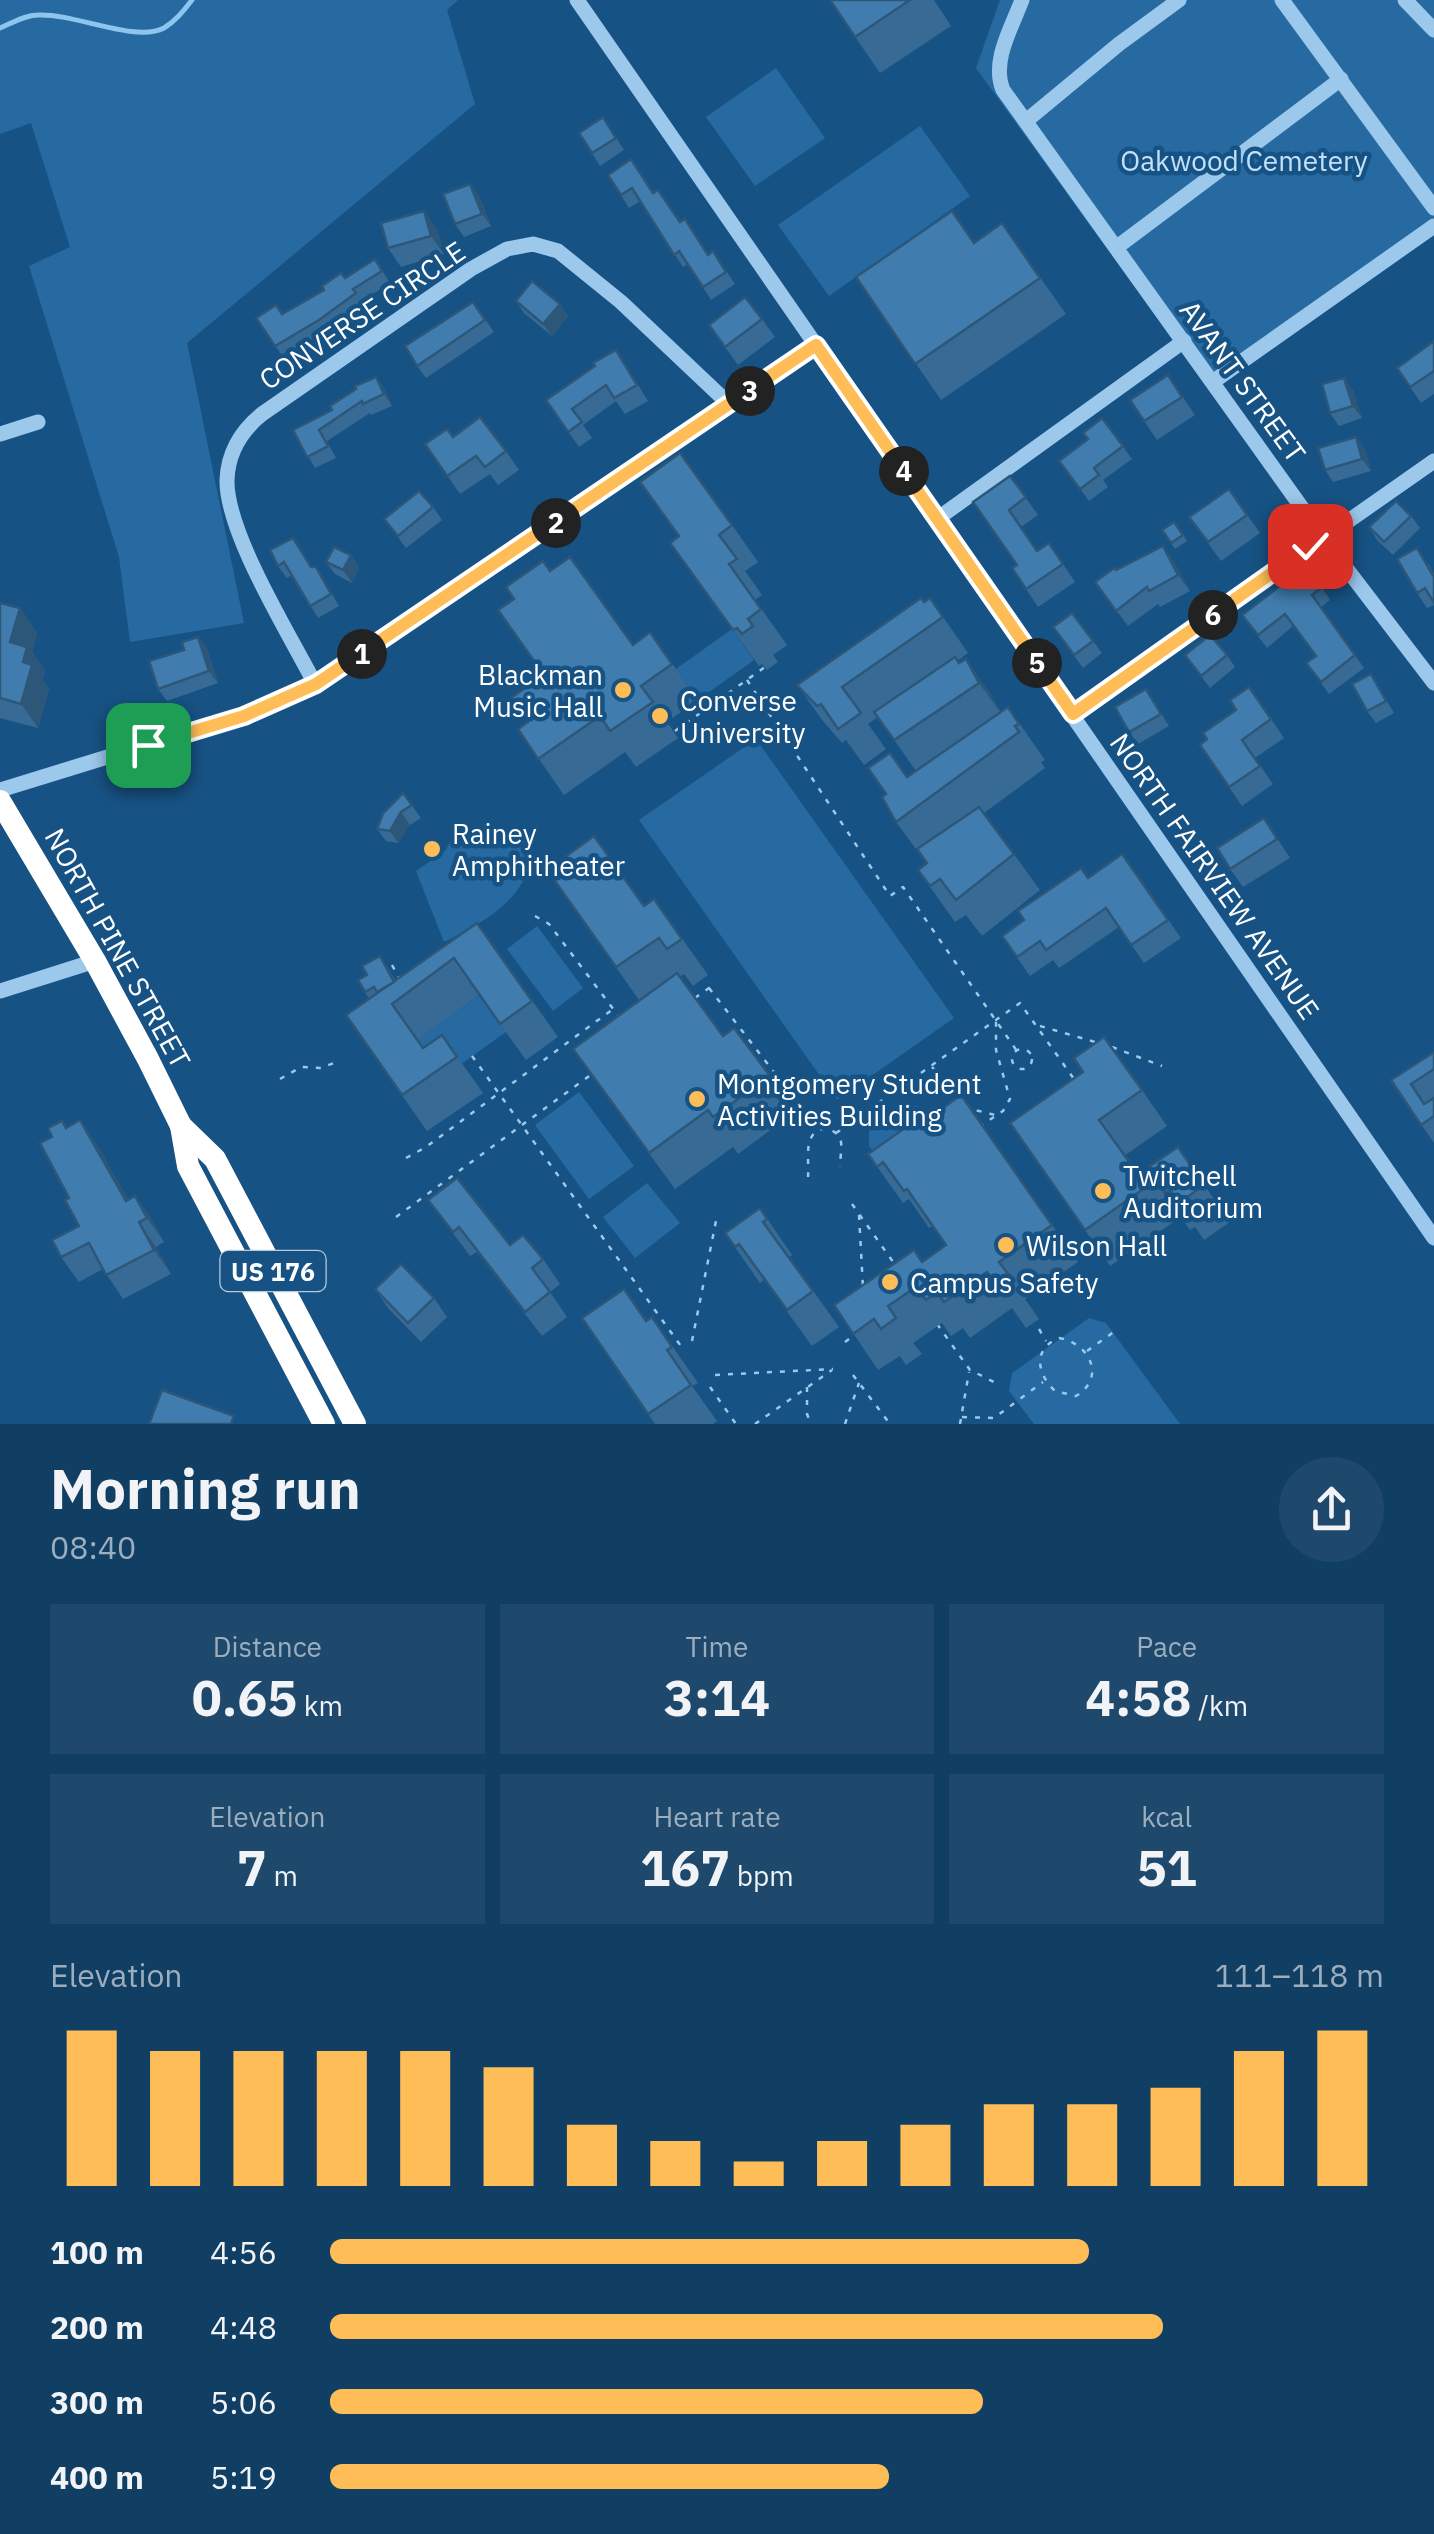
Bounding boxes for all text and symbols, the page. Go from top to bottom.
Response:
park label: Oakwood Cemetery [1120,142,1368,179]
street label: CONVERSE CIRCLE [252,232,472,398]
street label: AVANT STREET [1172,293,1314,469]
pin: 3 [725,366,775,416]
text: 3 [742,372,758,409]
pin: 4 [879,446,929,496]
text: 4 [896,452,912,489]
pin: 2 [531,498,581,548]
text: 2 [548,504,564,541]
pin [1268,504,1353,589]
icon: check [1283,519,1338,574]
pin: 6 [1188,590,1238,640]
text: 6 [1205,596,1221,633]
pin: 1 [337,629,387,679]
text: 1 [354,635,370,672]
pin: 5 [1012,638,1062,688]
text: 5 [1029,644,1045,681]
place label: Blackman Music Hall [473,656,603,725]
marker: Blackman Music Hall [612,679,634,701]
place label: Converse University [680,682,806,751]
pin [106,703,191,788]
marker: Converse University [649,705,671,727]
icon: arrive [121,718,176,773]
street label: NORTH FAIRVIEW AVENUE [1102,726,1328,1026]
place label: Rainey Amphitheater [452,815,625,884]
street label: NORTH PINE STREET [37,822,199,1074]
marker: Rainey Amphitheater [421,838,443,860]
place label: Montgomery Student Activities Building [717,1065,981,1134]
marker: Montgomery Student Activities Building [686,1088,708,1110]
place label: Twitchell Auditorium [1123,1157,1263,1226]
marker: Twitchell Auditorium [1092,1180,1114,1202]
place label: Wilson Hall [1026,1227,1167,1264]
marker: Wilson Hall [995,1234,1017,1256]
road number: US 176 [220,1251,326,1291]
place label: Campus Safety [910,1264,1099,1301]
marker: Campus Safety [879,1271,901,1293]
text: Morning run [50,1453,361,1524]
button: share [1279,1457,1384,1562]
text: 08:40 [50,1526,136,1568]
text: Distance [213,1628,322,1665]
text: Time [686,1628,748,1665]
text: Pace [1136,1628,1197,1665]
text: 0.65 [192,1665,297,1730]
text: 3:14 [664,1665,770,1730]
text: 4:58 [1085,1665,1192,1730]
text: km [297,1687,343,1724]
text: /km [1192,1687,1248,1724]
text: Elevation [209,1798,325,1835]
text: Heart rate [653,1798,781,1835]
text: kcal [1141,1798,1192,1835]
text: 7 [237,1835,267,1900]
text: 167 [640,1835,730,1900]
text: 51 [1137,1835,1197,1900]
text: m [267,1857,298,1894]
text: bpm [730,1857,794,1894]
text: Elevation [50,1954,183,1996]
text: 111–118 m [1214,1954,1384,1996]
text: 100 m [50,2231,144,2273]
text: 4:56 [210,2231,277,2273]
text: 200 m [50,2306,144,2348]
text: 4:48 [210,2306,277,2348]
text: 300 m [50,2381,144,2423]
text: 5:06 [210,2381,277,2423]
text: 400 m [50,2456,144,2498]
text: 5:19 [210,2456,277,2498]

